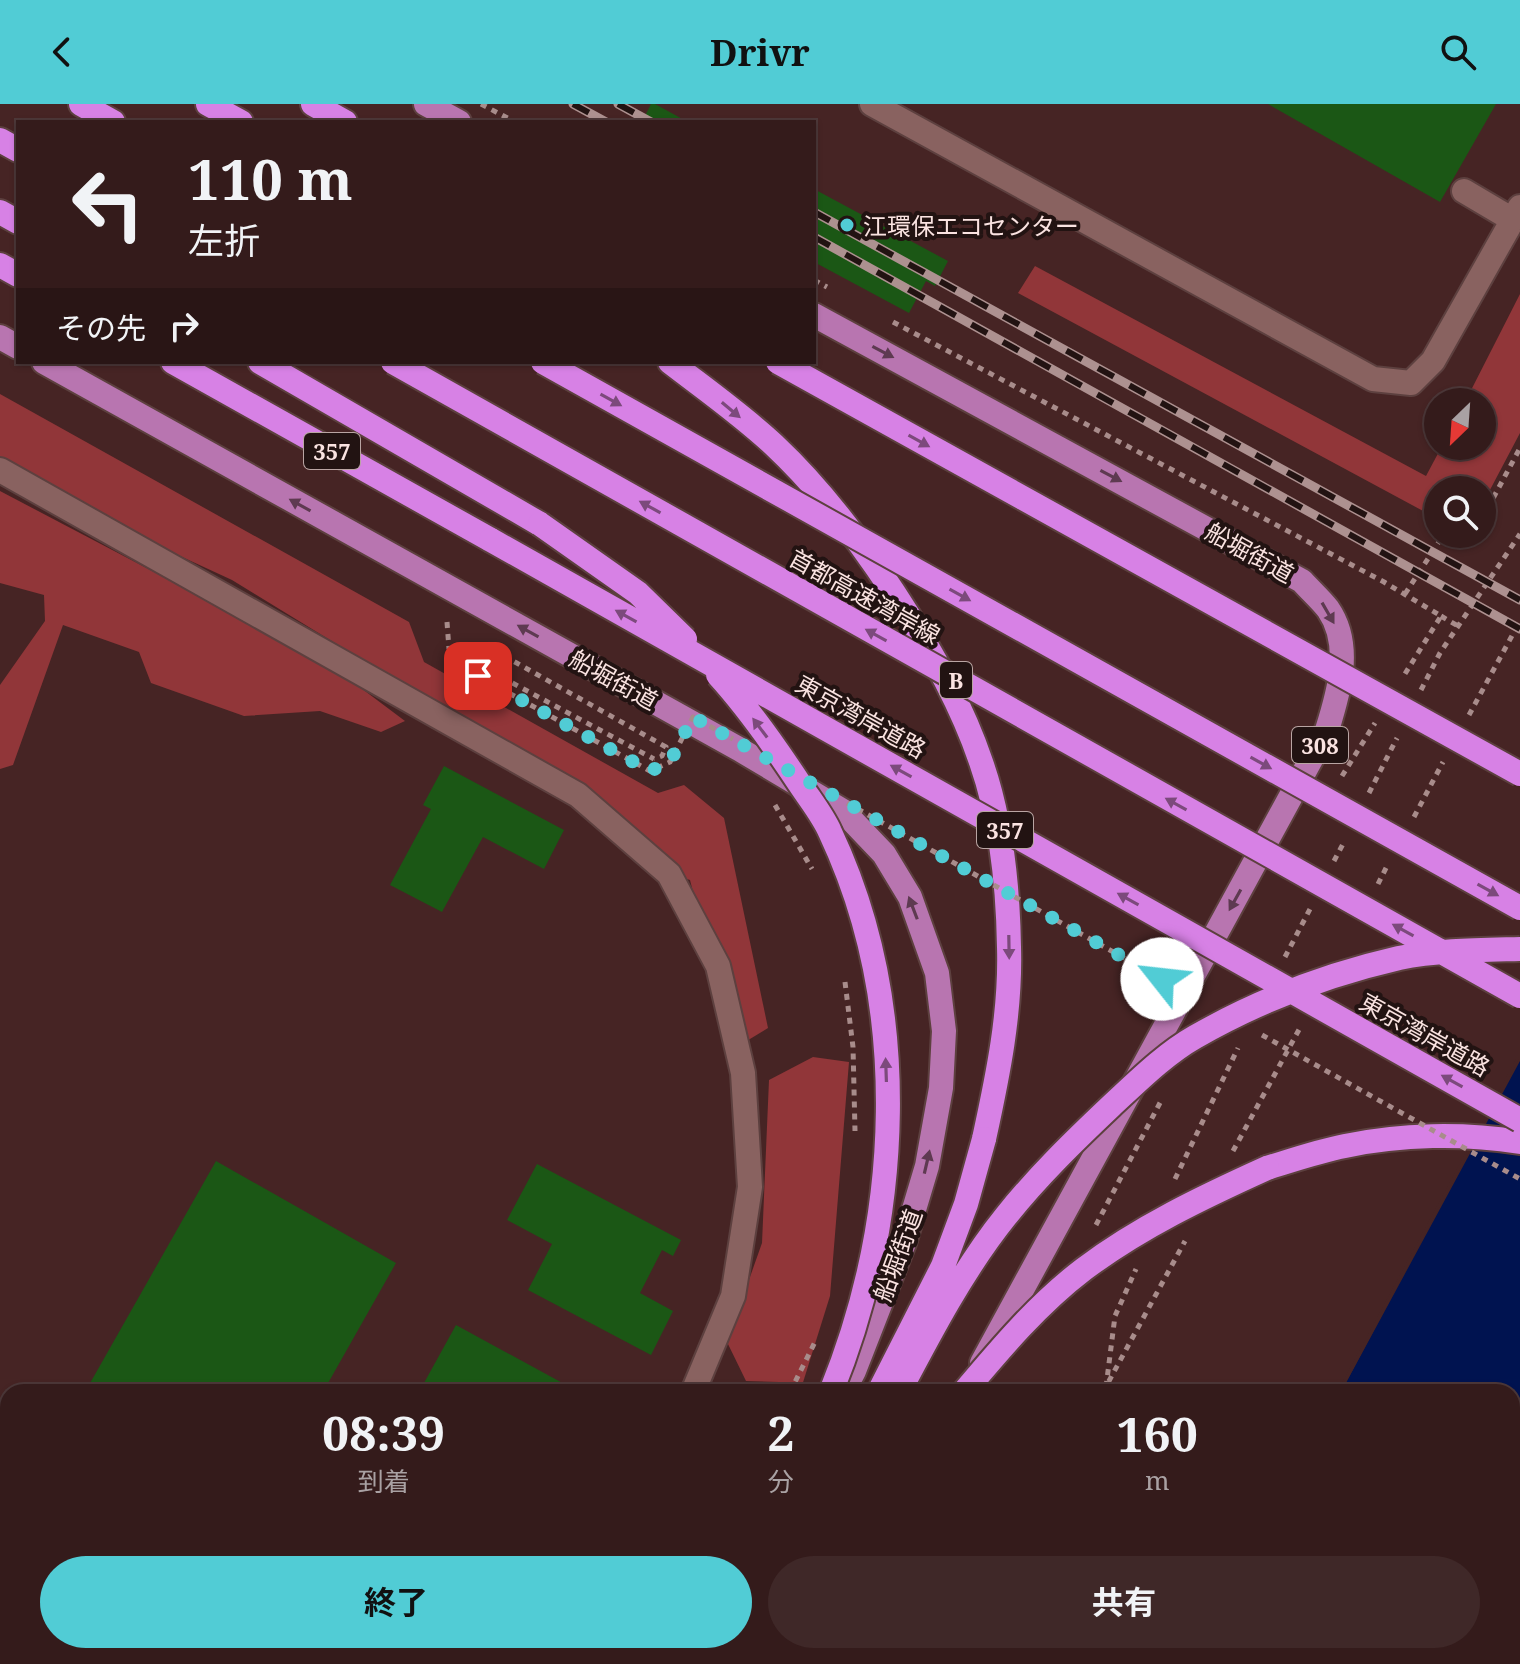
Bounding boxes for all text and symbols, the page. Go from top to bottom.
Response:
text: Drivr [710,28,810,77]
icon: back [40,30,84,74]
icon: search [1436,30,1480,74]
text: 110 m [188,140,353,216]
icon: left [56,152,160,256]
place label: 江環保エコセンター [863,209,1079,242]
text: 左折 [188,216,260,265]
marker: 江環保エコセンター [838,216,856,234]
icon: right [162,304,206,348]
text: その先 [56,307,146,348]
one-way arrow [871,345,894,359]
north arrow [1424,388,1496,460]
map controls [1424,388,1496,548]
one-way arrow [600,393,622,407]
one-way arrow [721,401,741,418]
road number: 357 [304,433,360,469]
one-way arrow [908,433,930,447]
one-way arrow [1100,469,1122,483]
button: search [1424,476,1496,548]
one-way arrow [289,498,312,511]
one-way arrow [639,500,661,514]
street label: 船堀街道 [1200,514,1300,590]
street label: 首都高速湾岸線 [784,541,946,651]
one-way arrow [949,588,972,602]
one-way arrow [1321,602,1335,624]
one-way arrow [615,609,637,623]
one-way arrow [516,624,539,638]
one-way arrow [865,628,888,642]
street label: 船堀街道 [564,641,664,717]
pin [444,642,512,710]
icon: arrive [456,654,500,698]
road number: B [940,662,972,698]
street label: 東京湾岸道路 [790,667,932,765]
one-way arrow [752,717,768,738]
road number: 308 [1292,727,1348,763]
one-way arrow [1249,756,1272,770]
one-way arrow [890,764,913,778]
one-way arrow [1165,797,1187,811]
road number: 357 [977,812,1033,848]
one-way arrow [1476,883,1499,896]
one-way arrow [1228,889,1241,912]
one-way arrow [1117,892,1139,906]
one-way arrow [906,896,919,920]
one-way arrow [1392,924,1414,938]
one-way arrow [1002,935,1015,960]
position arrow [1120,937,1204,1021]
street label: 東京湾岸道路 [1354,985,1496,1083]
one-way arrow [880,1057,893,1082]
one-way arrow [1441,1074,1463,1088]
one-way arrow [921,1149,934,1174]
street label: 船堀街道 [865,1204,929,1306]
text: 08:39 [322,1400,445,1465]
text: 2 [767,1400,794,1465]
text: 160 [1116,1401,1198,1466]
text: m [1145,1462,1169,1498]
text: 到着 [358,1463,410,1499]
text: 分 [768,1463,794,1499]
button: 終了 [40,1556,752,1648]
button: 共有 [768,1556,1480,1648]

